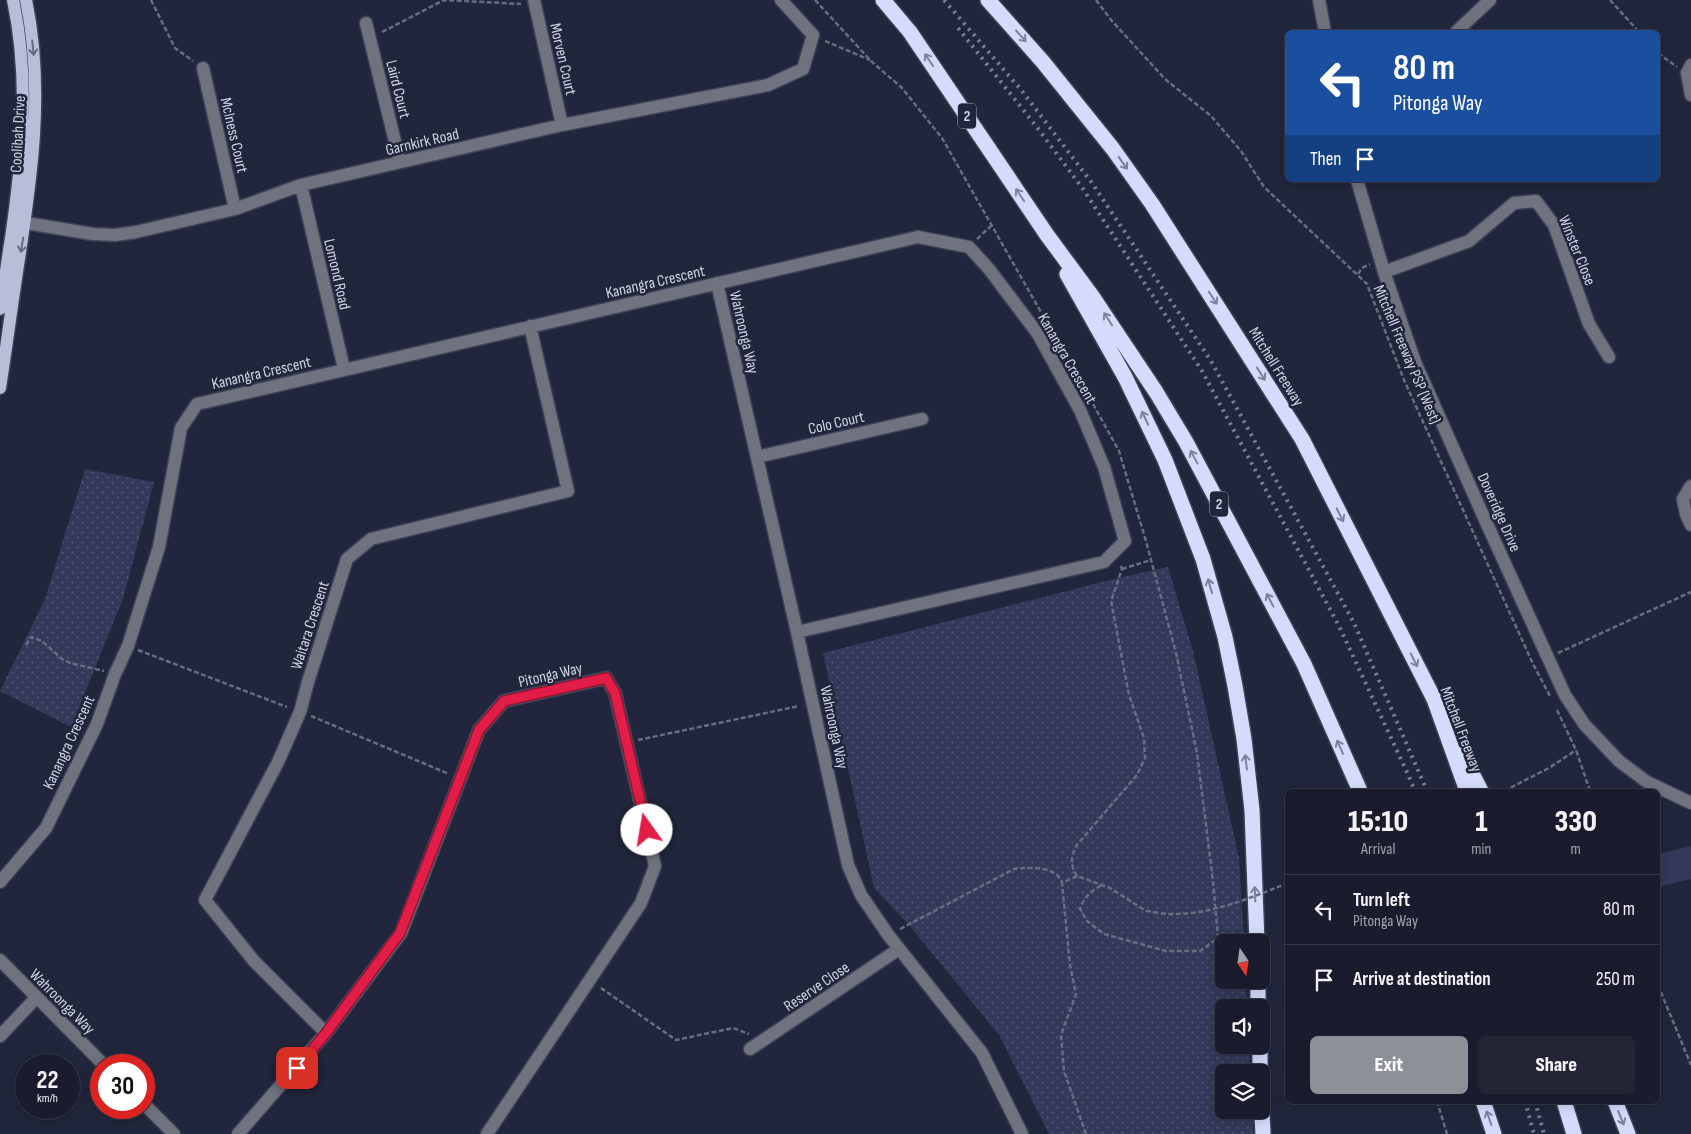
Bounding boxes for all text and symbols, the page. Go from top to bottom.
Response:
street label: Morven Court [545,21,580,97]
one-way arrow [1015,30,1026,43]
one-way arrow [28,40,37,56]
text: 80 m [1393,47,1455,90]
icon: left [1310,50,1375,115]
one-way arrow [924,54,934,68]
street label: Laird Court [381,58,414,121]
text: Pitonga Way [1393,90,1482,117]
street label: Coolibah Drive [7,95,30,173]
street label: McIness Court [216,96,251,175]
road number: 2 [958,104,976,128]
street label: Garnkirk Road [384,125,461,160]
icon: arrive [1351,145,1379,173]
text: Then [1310,148,1341,171]
one-way arrow [1118,156,1128,170]
one-way arrow [1015,188,1025,202]
street label: Winster Close [1554,213,1599,288]
one-way arrow [16,236,26,252]
street label: Lomond Road [319,237,354,312]
street label: Kanangra Crescent [604,262,707,303]
street label: Mitchell Freeway PSP (West) [1369,282,1445,427]
street label: Wahroonga Way [725,289,762,376]
one-way arrow [1207,291,1218,305]
street label: Kanangra Crescent [1033,310,1100,408]
one-way arrow [1102,313,1112,327]
street label: Mitchell Freeway [1244,324,1308,410]
street label: Kanangra Crescent [210,353,313,394]
one-way arrow [1256,366,1266,380]
street label: Colo Court [806,408,866,439]
one-way arrow [1140,411,1149,426]
one-way arrow [1189,450,1198,465]
street label: Doveridge Drive [1473,470,1524,555]
road number: 2 [1210,492,1228,516]
one-way arrow [1336,507,1346,522]
one-way arrow [1205,578,1215,594]
street label: Waitara Crescent [287,579,334,672]
one-way arrow [1265,593,1275,608]
one-way arrow [1410,652,1419,667]
street label: Pitonga Way [517,659,584,692]
street label: Wahroonga Way [815,684,852,771]
street label: Mitchell Freeway [1436,684,1486,775]
street label: Kanangra Crescent [39,693,99,793]
one-way arrow [1335,740,1345,755]
one-way arrow [1241,754,1251,770]
position arrow [620,803,672,855]
text: 15:10 [1348,804,1408,840]
text: 1 [1475,804,1488,840]
text: 330 [1555,804,1597,840]
text: Arrival [1361,840,1395,859]
text: min [1471,840,1491,859]
text: m [1571,840,1581,859]
one-way arrow [1251,886,1260,902]
text: Turn left [1353,889,1410,912]
icon: left [1310,896,1338,924]
text: 80 m [1603,898,1635,921]
text: Pitonga Way [1353,912,1418,931]
north arrow [1215,934,1270,989]
map controls [1215,934,1270,1119]
street label: Reserve Close [780,958,853,1016]
street label: Wahroonga Way [25,965,99,1039]
icon: arrive [1310,966,1338,994]
text: Arrive at destination [1353,968,1491,991]
text: 250 m [1596,968,1635,991]
button: sound [1215,999,1270,1054]
button: Exit [1310,1036,1468,1094]
button: Share [1478,1036,1635,1094]
pin [276,1047,318,1089]
speed limit sign: 30 [90,1054,155,1119]
icon: arrive [283,1054,311,1082]
button: layers [1215,1064,1270,1119]
text: 22 [37,1065,58,1096]
text: km/h [37,1091,58,1106]
one-way arrow [1484,1110,1493,1126]
one-way arrow [1617,1110,1627,1125]

